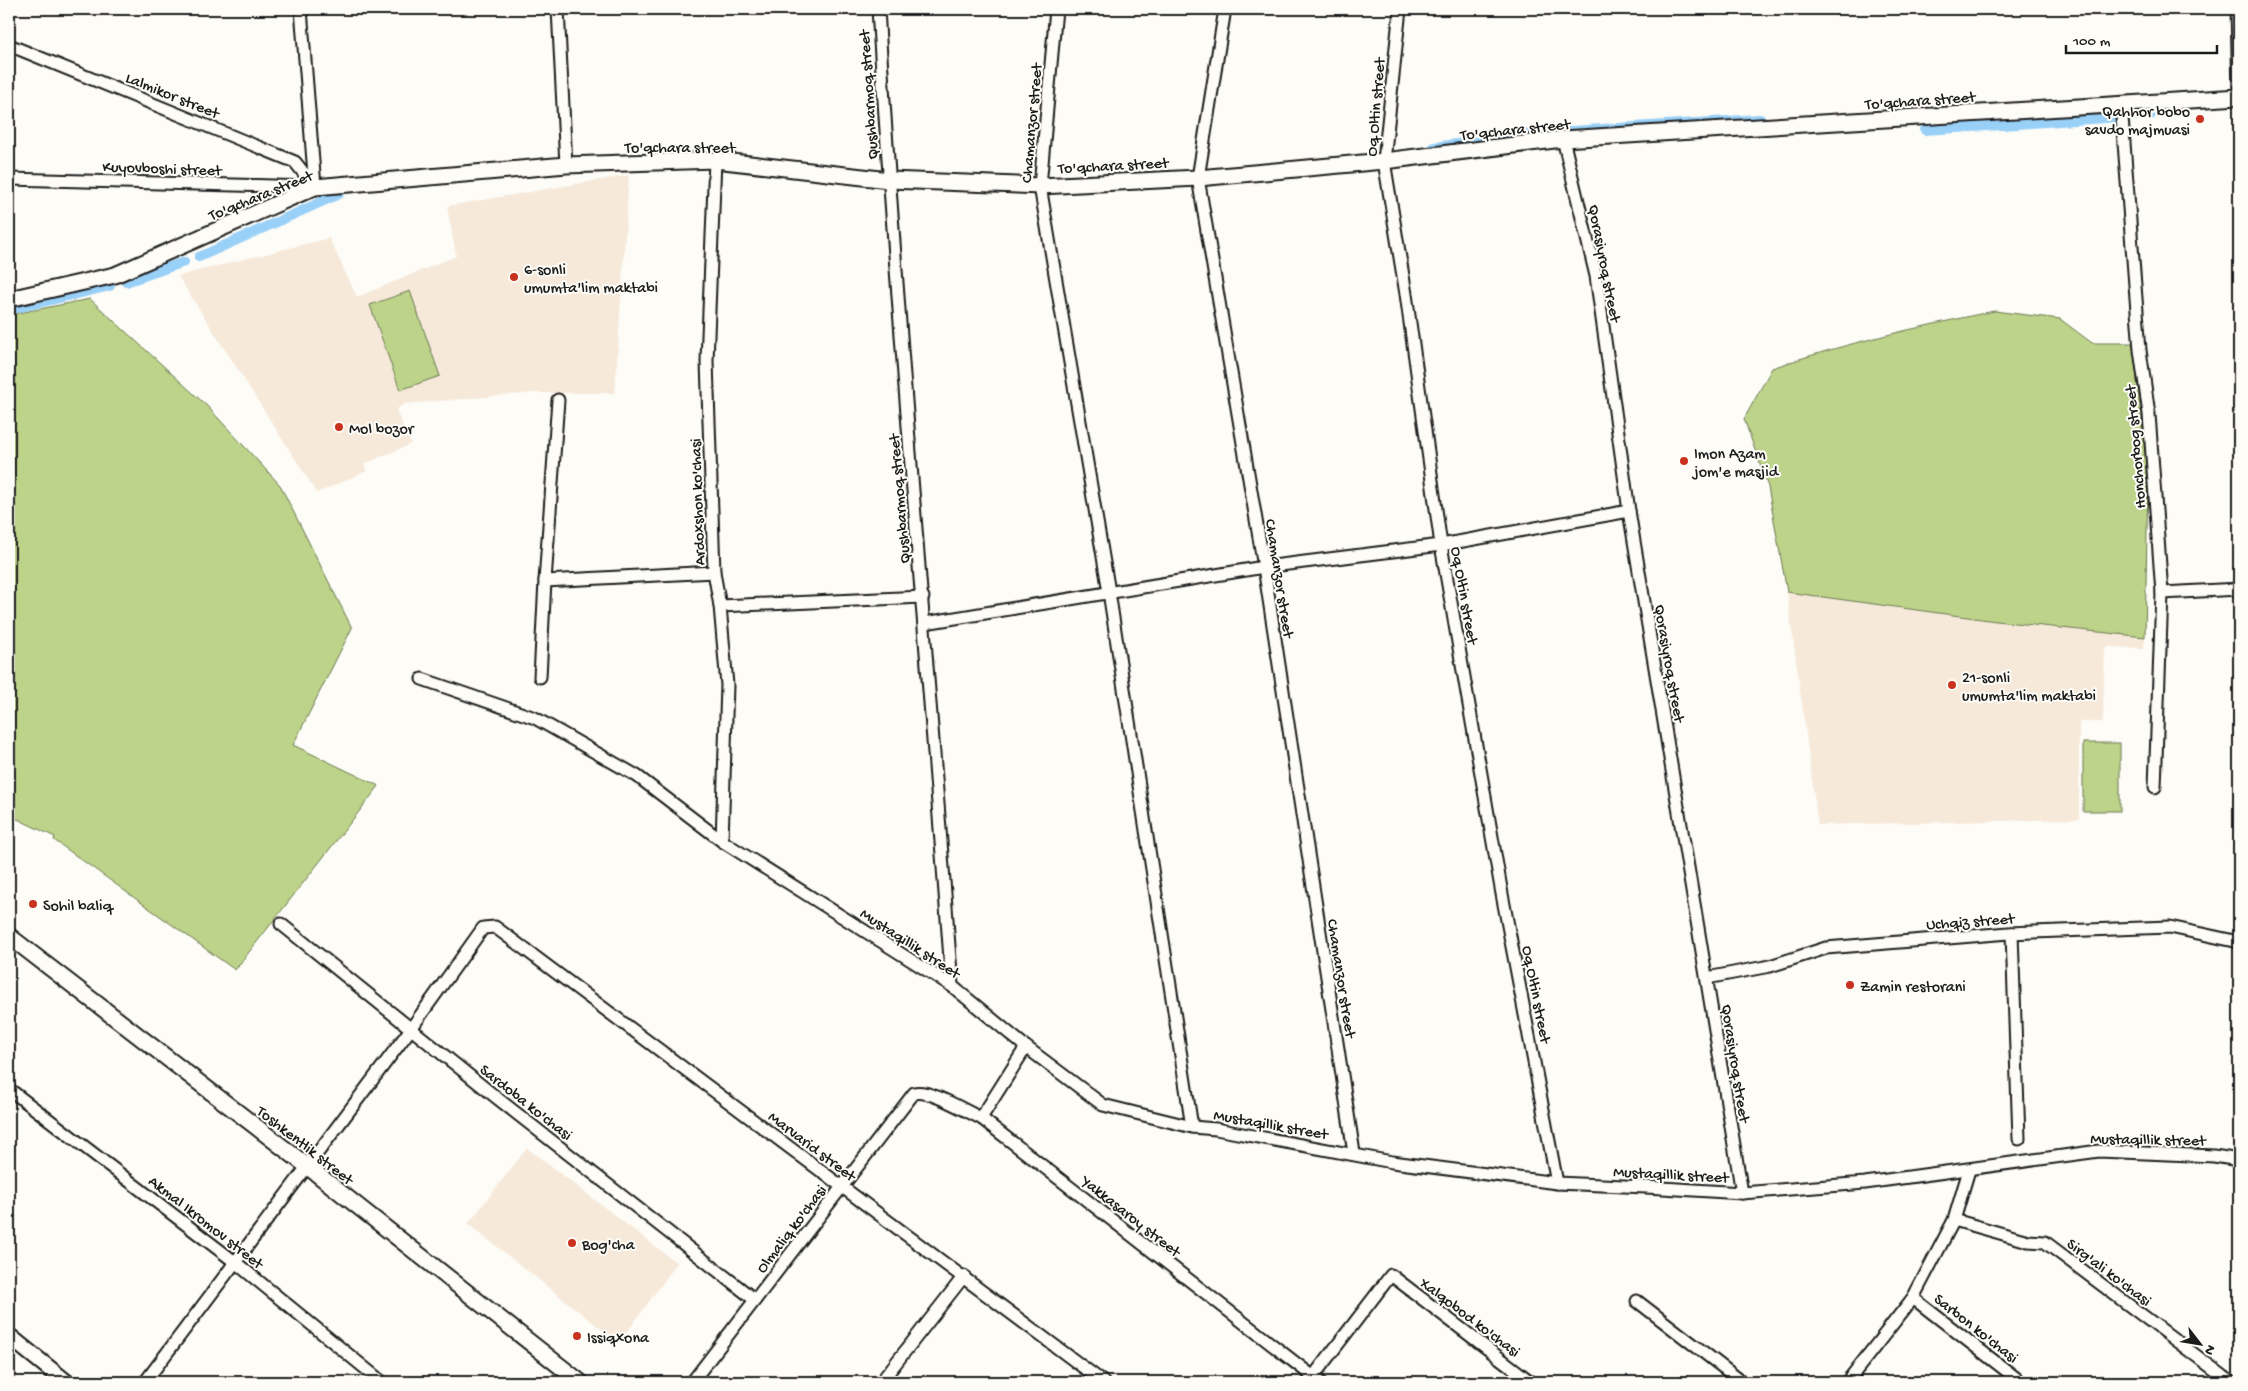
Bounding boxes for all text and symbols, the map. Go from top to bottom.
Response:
scale bar [2066,22,2217,54]
street label: Qushbarmoq street [856,28,884,160]
text: 100 m [2072,33,2111,51]
street label: Oq Oltin street [1364,56,1391,157]
street label: Chamanzor street [1019,61,1048,184]
street label: Lalmikor street [122,70,223,125]
street label: To'qchara street [1863,89,1977,116]
place label: Qahhor bobo savdo majmuasi [2085,104,2190,141]
marker: Qahhor bobo savdo majmuasi [2194,113,2206,125]
street label: To'qchara street [1458,116,1573,147]
street label: To'qchara street [624,140,737,159]
street label: To'qchara street [1057,155,1170,180]
street label: Kuyovboshi street [102,159,223,182]
street label: To'qchara street [206,167,317,227]
street label: Qorasiyroq street [1582,203,1624,325]
place label: 6-sonli umumta'lim maktabi [524,262,658,299]
marker: 6-sonli umumta'lim maktabi [508,271,520,283]
street label: Honchorbog street [2122,383,2152,509]
marker: Mol bozor [333,421,345,433]
place label: Mol bozor [349,421,415,440]
street label: Qushbarmoq street [886,432,917,564]
street label: Ardoxshon ko'chasi [688,438,711,566]
place label: Imon Azam jom'e masjid [1691,446,1780,483]
marker: Imon Azam jom'e masjid [1678,455,1690,467]
street label: Chamanzor street [1259,518,1297,641]
street label: Oq Oltin street [1445,545,1481,647]
street label: Qorasiyroq street [1648,603,1688,725]
place label: 21-sonli umumta'lim maktabi [1962,670,2096,707]
marker: 21-sonli umumta'lim maktabi [1946,679,1958,691]
marker: Sohil baliq [27,898,39,910]
place label: Sohil baliq [43,898,114,917]
street label: Mustaqillik street [855,906,964,985]
street label: Uchqiz street [1926,911,2016,936]
street label: Chamanzor street [1321,918,1359,1041]
street label: Oq Oltin street [1516,944,1554,1046]
marker: Zamin restorani [1844,979,1856,991]
place label: Zamin restorani [1860,979,1966,998]
street label: Qorasiyroq street [1715,1003,1752,1125]
street label: Sardoba ko'chasi [475,1062,575,1146]
street label: Toshkentlik street [251,1102,357,1191]
street label: Mustaqillik street [1212,1107,1330,1146]
street label: Marvarid street [763,1109,860,1188]
street label: Mustaqillik street [2090,1131,2207,1152]
street label: Mustaqillik street [1613,1164,1730,1189]
street label: Yakkasaroy street [1075,1172,1185,1263]
street label: Akmal Ikromov street [144,1173,267,1275]
street label: Olmaliq ko'chasi [753,1182,832,1278]
street label: Sirg'ali ko'chasi [2062,1236,2154,1312]
marker: Bog'cha [566,1237,578,1249]
place label: Bog'cha [581,1237,636,1256]
street label: Xalqobod ko'chasi [1414,1274,1523,1363]
street label: Sarbon ko'chasi [1929,1291,2021,1369]
north arrow [2176,1318,2226,1368]
marker: Issiqxona [571,1330,583,1342]
place label: Issiqxona [587,1330,650,1349]
text: N [2199,1341,2219,1358]

